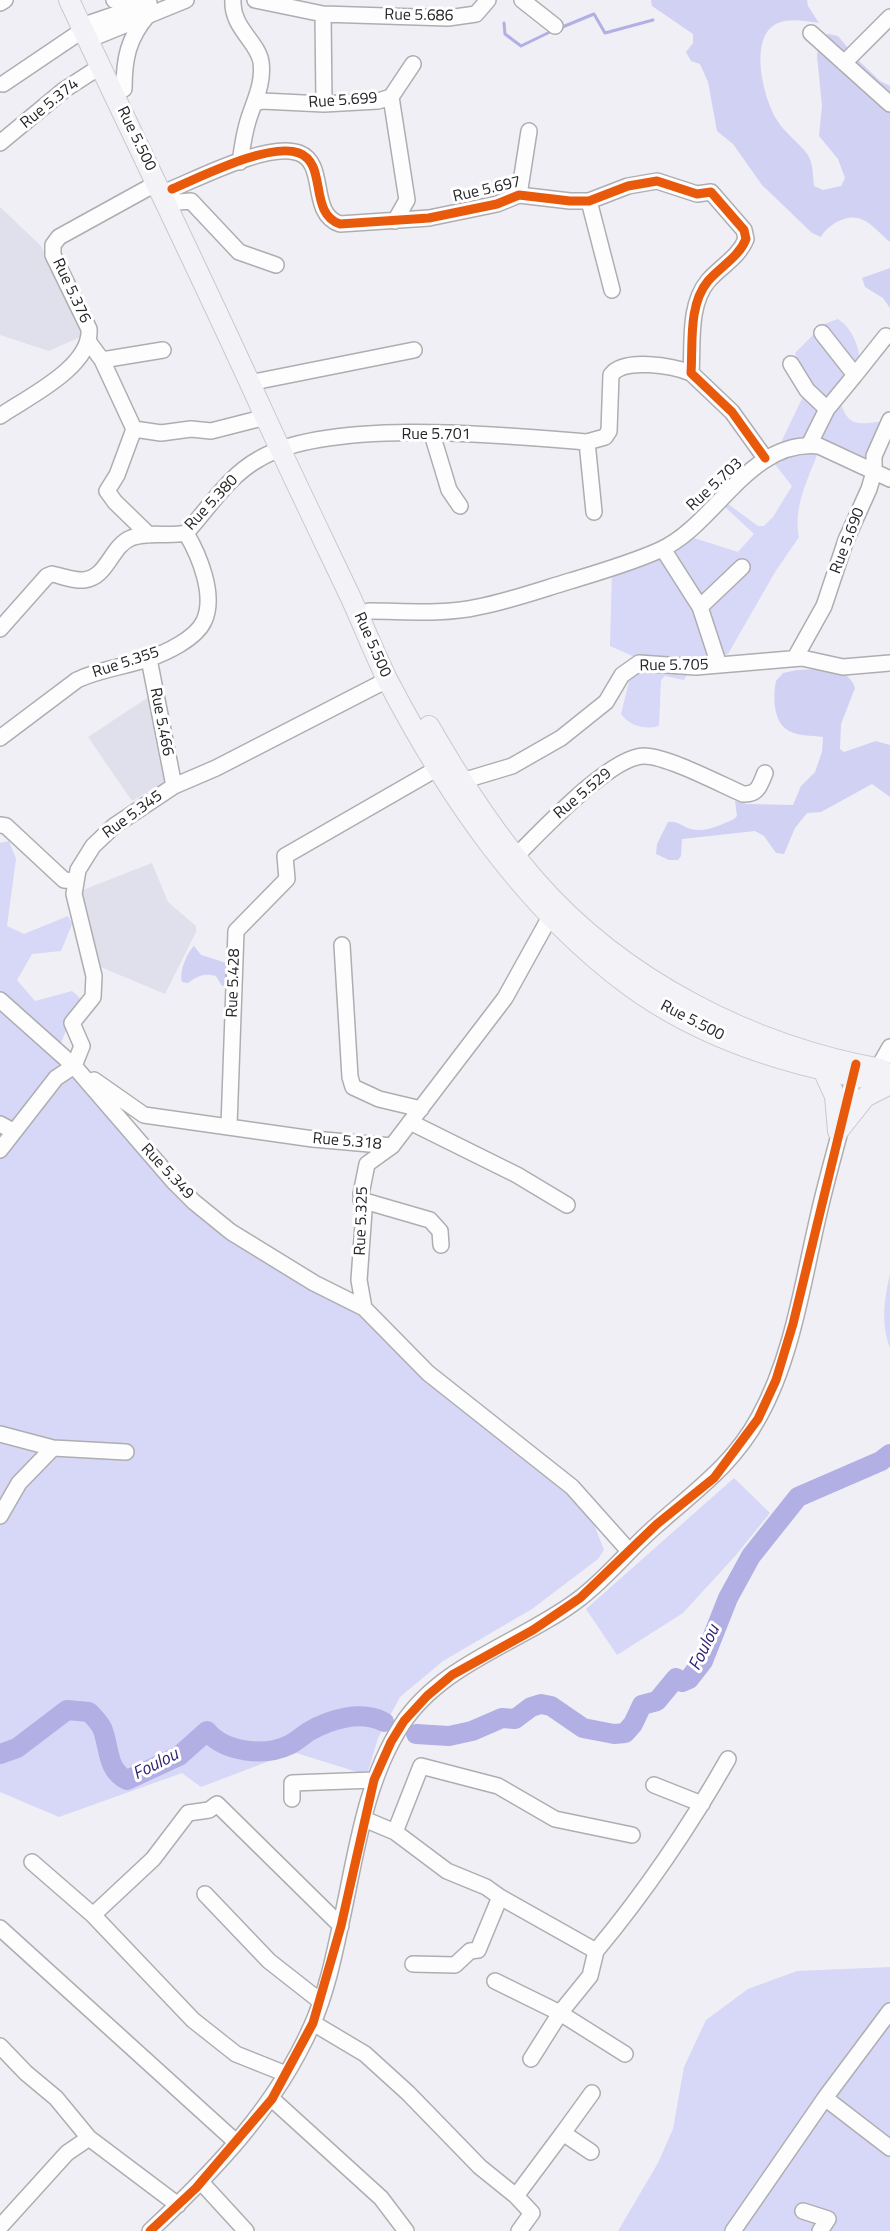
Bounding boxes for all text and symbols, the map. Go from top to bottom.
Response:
street label: Rue 5.686 [384,6,454,26]
street label: Rue 5.374 [17,75,83,133]
street label: Rue 5.699 [308,89,378,113]
street label: Rue 5.500 [112,104,160,174]
street label: Rue 5.697 [451,173,523,207]
street label: Rue 5.376 [48,256,94,326]
street label: Rue 5.701 [401,425,471,445]
street label: Rue 5.703 [683,454,747,516]
street label: Rue 5.380 [181,471,243,535]
street label: Rue 5.690 [827,505,869,577]
street label: Rue 5.500 [349,609,395,681]
street label: Rue 5.355 [90,643,162,683]
street label: Rue 5.705 [639,656,709,676]
street label: Rue 5.466 [145,686,177,758]
street label: Rue 5.529 [550,764,616,824]
street label: Rue 5.345 [99,787,167,843]
street label: Rue 5.428 [223,948,245,1018]
street label: Rue 5.500 [657,997,727,1045]
street label: Rue 5.318 [312,1129,382,1155]
street label: Rue 5.349 [136,1140,198,1204]
street label: Rue 5.325 [351,1186,373,1256]
water label: Foulou [685,1622,725,1674]
water label: Foulou [130,1744,182,1786]

